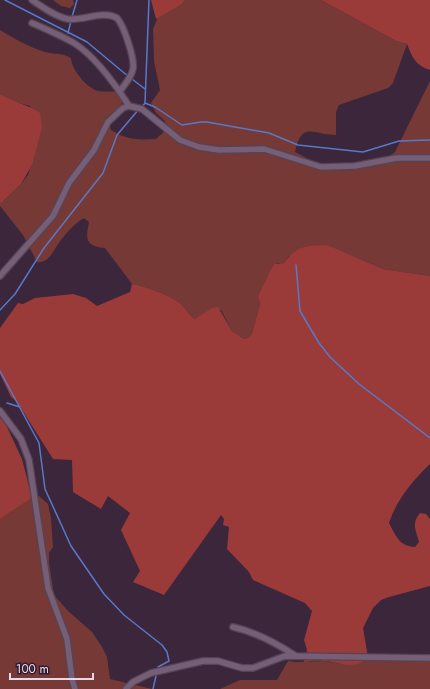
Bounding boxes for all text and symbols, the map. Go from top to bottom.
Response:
scale bar [10,655,93,681]
text: 100 m [16,660,49,678]

